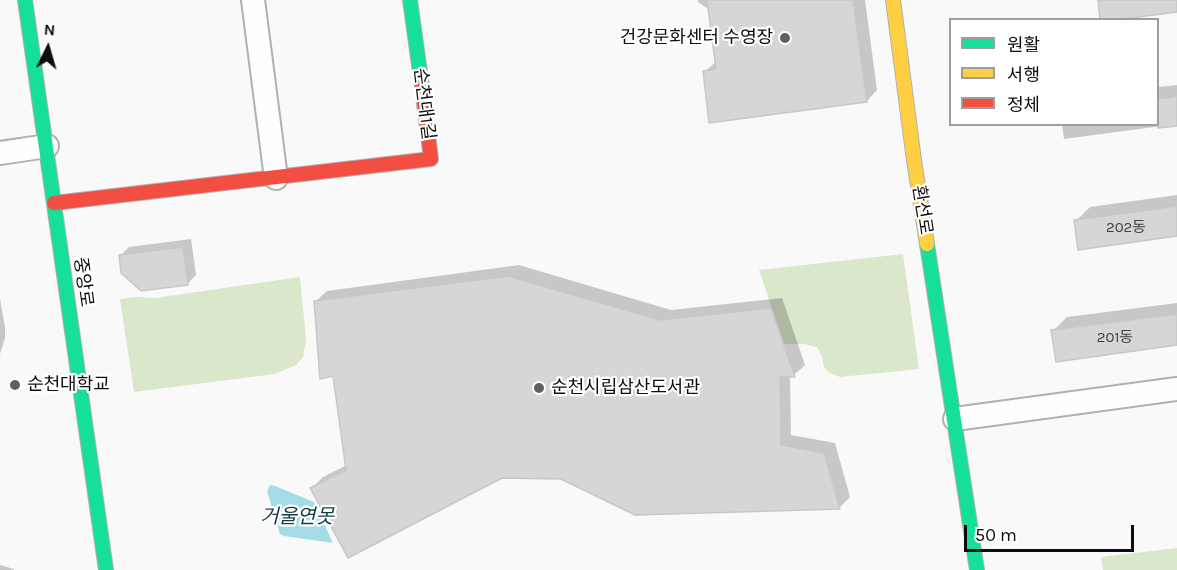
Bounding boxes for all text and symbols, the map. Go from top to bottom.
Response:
north arrow [18,18,78,78]
legend [949,18,1159,126]
text: N [43,20,56,40]
place label: 건강문화센터 수영장 [620,27,773,49]
marker: 건강문화센터 수영장 [778,31,792,45]
text: 원활 [1007,34,1040,56]
text: 서행 [1007,64,1040,86]
street label: 순천대1길 [409,67,439,141]
text: 정체 [1007,94,1040,116]
street label: 환선로 [907,184,937,236]
house number: 202동 [1106,219,1146,237]
street label: 중앙로 [69,256,97,308]
house number: 201동 [1097,329,1133,347]
place label: 순천대학교 [27,374,110,396]
place label: 순천시립삼산도서관 [551,377,700,399]
marker: 순천대학교 [8,378,22,392]
marker: 순천시립삼산도서관 [532,381,546,395]
water label: 거울연못 [260,505,334,529]
scale bar [967,513,1136,551]
text: 50 m [975,524,1017,546]

